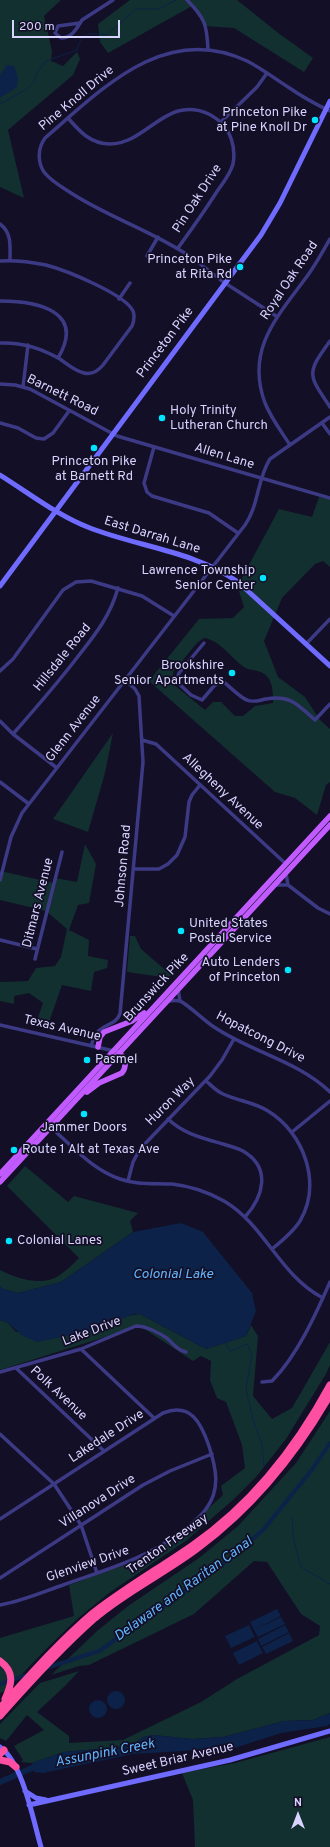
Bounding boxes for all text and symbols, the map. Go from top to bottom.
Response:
scale bar [14,12,122,38]
text: 200 m [19,19,55,35]
street label: Pine Knoll Drive [36,63,118,135]
place label: Princeton Pike at Pine Knoll Dr [216,105,307,136]
marker: Princeton Pike at Pine Knoll Dr [310,115,320,125]
street label: Pin Oak Drive [170,162,226,236]
street label: Royal Oak Road [258,239,322,323]
place label: Princeton Pike at Rita Rd [147,252,232,283]
marker: Princeton Pike at Rita Rd [235,262,245,272]
street label: Princeton Pike [134,304,198,382]
street label: Barnett Road [24,372,100,420]
place label: Holy Trinity Lutheran Church [170,403,268,434]
marker: Holy Trinity Lutheran Church [157,413,167,423]
street label: Allen Lane [192,440,256,474]
marker: Princeton Pike at Barnett Rd [89,443,99,453]
place label: Princeton Pike at Barnett Rd [52,454,136,485]
street label: East Darrah Lane [102,514,202,558]
place label: Lawrence Township Senior Center [141,563,255,594]
marker: Lawrence Township Senior Center [258,573,268,583]
street label: Hillsdale Road [31,621,95,695]
place label: Brookshire Senior Apartments [114,658,224,689]
marker: Brookshire Senior Apartments [227,668,237,678]
street label: Glenn Avenue [43,692,105,766]
street label: Allegheny Avenue [178,750,266,834]
street label: Johnson Road [113,824,135,908]
street label: Ditmars Avenue [20,856,58,950]
place label: United States Postal Service [189,916,272,947]
marker: United States Postal Service [176,926,186,936]
street label: Brunswick Pike [121,950,193,1026]
place label: Auto Lenders of Princeton [201,955,280,986]
marker: Auto Lenders of Princeton [283,965,293,975]
street label: Hopatcong Drive [213,1009,307,1067]
street label: Texas Avenue [22,1013,102,1045]
place label: Pasmel [95,1052,137,1068]
marker: Pasmel [82,1055,92,1065]
street label: Huron Way [143,1074,199,1130]
marker: Jammer Doors [79,1109,89,1119]
place label: Jammer Doors [41,1120,127,1136]
place label: Route 1 Alt at Texas Ave [22,1142,160,1158]
marker: Route 1 Alt at Texas Ave [9,1145,19,1155]
place label: Colonial Lanes [17,1233,102,1249]
marker: Colonial Lanes [4,1236,14,1246]
water label: Colonial Lake [133,1267,213,1283]
street label: Lake Drive [61,1314,123,1350]
street label: Polk Avenue [26,1364,90,1424]
street label: Lakedale Drive [67,1407,147,1467]
street label: Villanova Drive [57,1472,139,1532]
street label: Trenton Freeway [124,1511,212,1579]
water label: Delaware and Raritan Canal [112,1534,256,1646]
street label: Glenview Drive [44,1544,132,1586]
water label: Assunpink Creek [54,1736,156,1772]
street label: Sweet Briar Avenue [121,1740,235,1780]
north arrow [278,1795,318,1835]
text: N [294,1796,302,1810]

